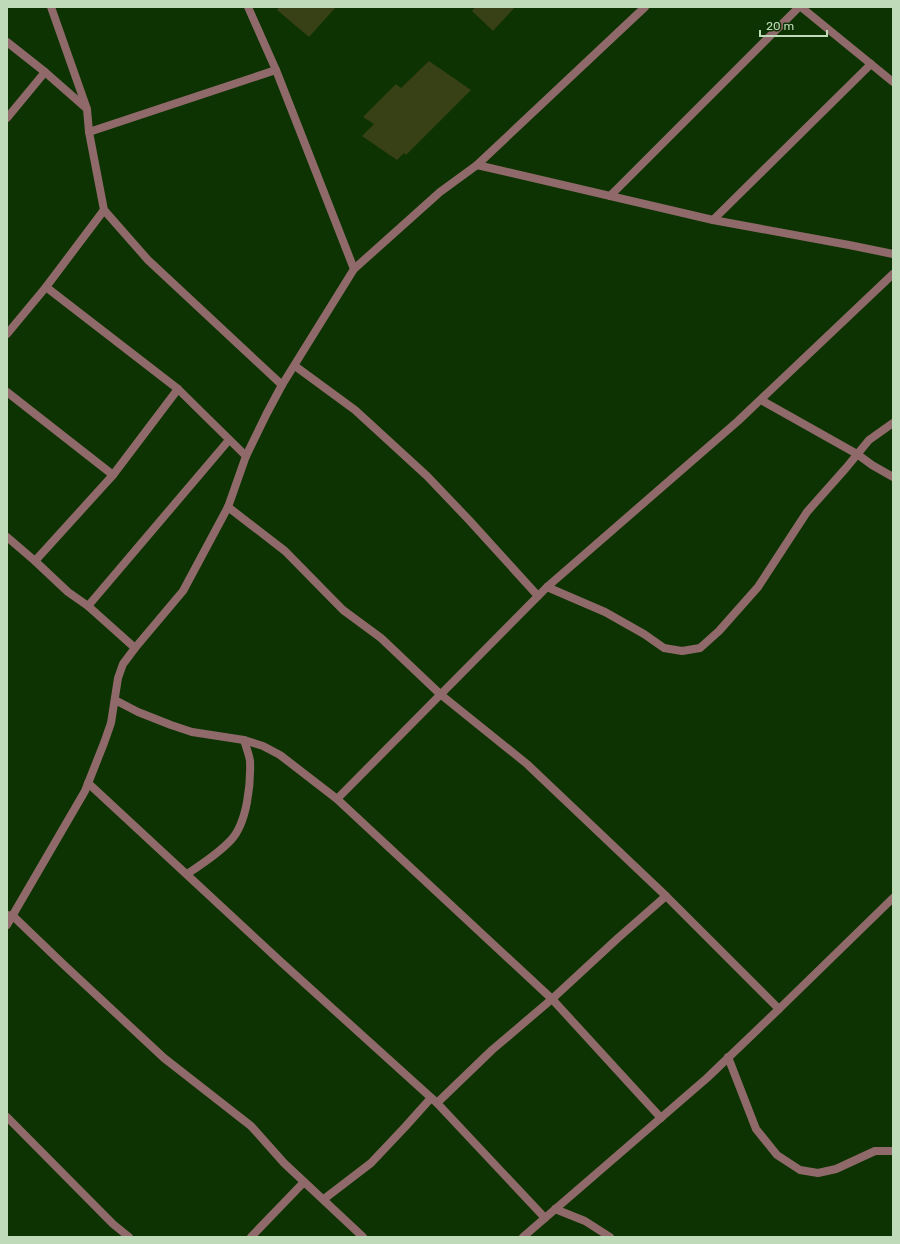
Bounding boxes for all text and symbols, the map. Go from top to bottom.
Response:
scale bar [760,12,827,38]
text: 20 m [766,19,794,33]

